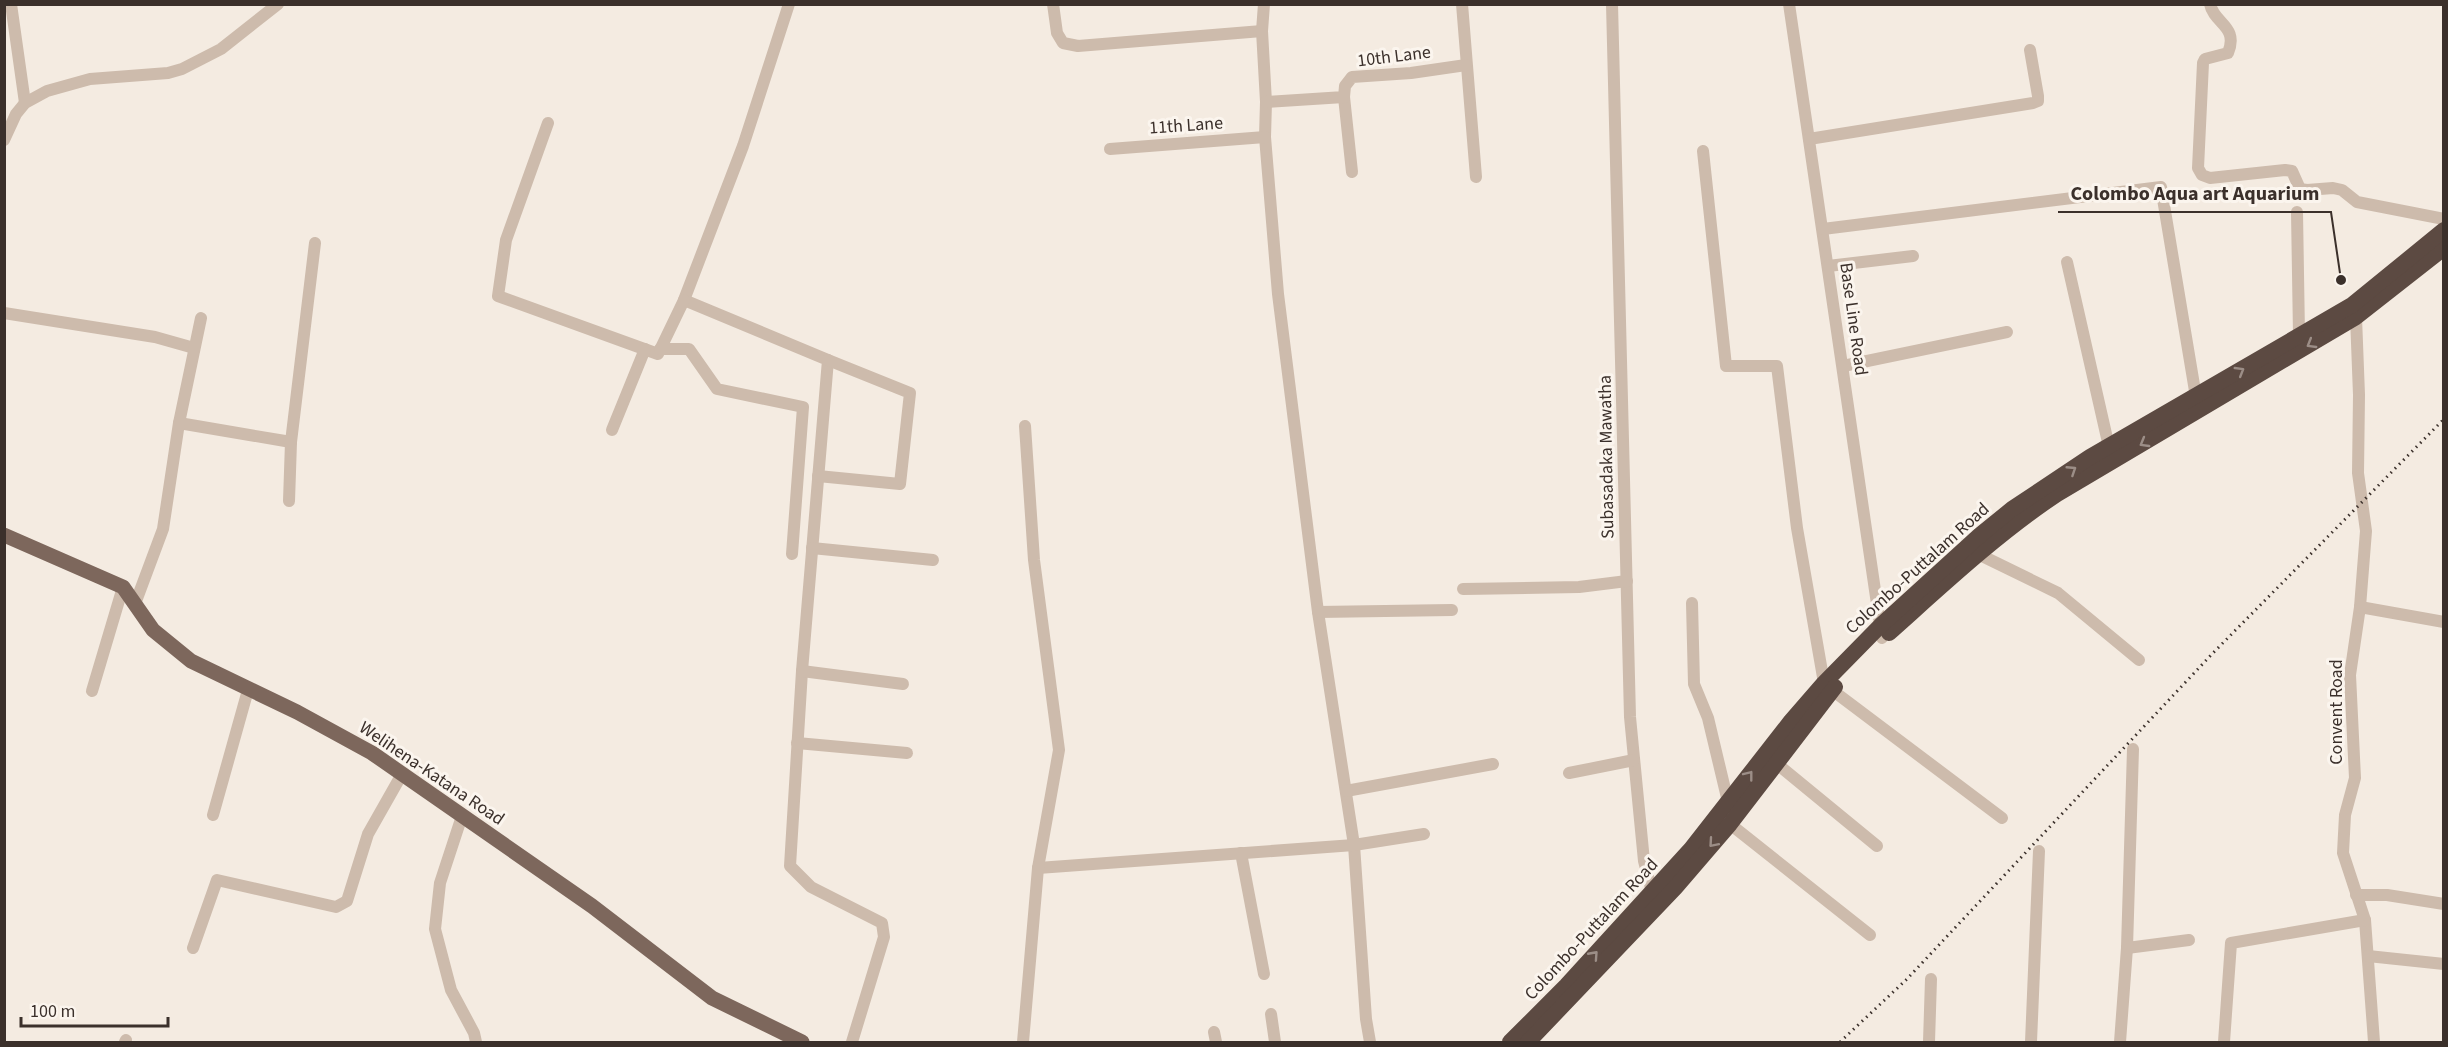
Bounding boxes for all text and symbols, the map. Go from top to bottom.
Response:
street label: 10th Lane [1356,40,1432,73]
street label: 11th Lane [1148,110,1224,141]
callout: Colombo Aqua art Aquarium [2058,174,2331,212]
text: Colombo Aqua art Aquarium [2070,180,2320,208]
street label: Base Line Road [1833,261,1874,377]
one-way arrow [2307,336,2317,348]
one-way arrow [2234,367,2244,379]
street label: Subasadaka Mawatha [1593,375,1620,539]
one-way arrow [2139,436,2150,447]
one-way arrow [2065,466,2076,477]
street label: Colombo-Puttalam Road [1840,497,1995,640]
street label: Convent Road [2324,659,2349,765]
street label: Welihena-Katana Road [354,715,509,831]
one-way arrow [1741,771,1752,782]
one-way arrow [1709,836,1720,847]
street label: Colombo-Puttalam Road [1519,853,1664,1006]
one-way arrow [1587,951,1598,962]
scale bar [21,990,168,1028]
text: 100 m [30,999,75,1024]

